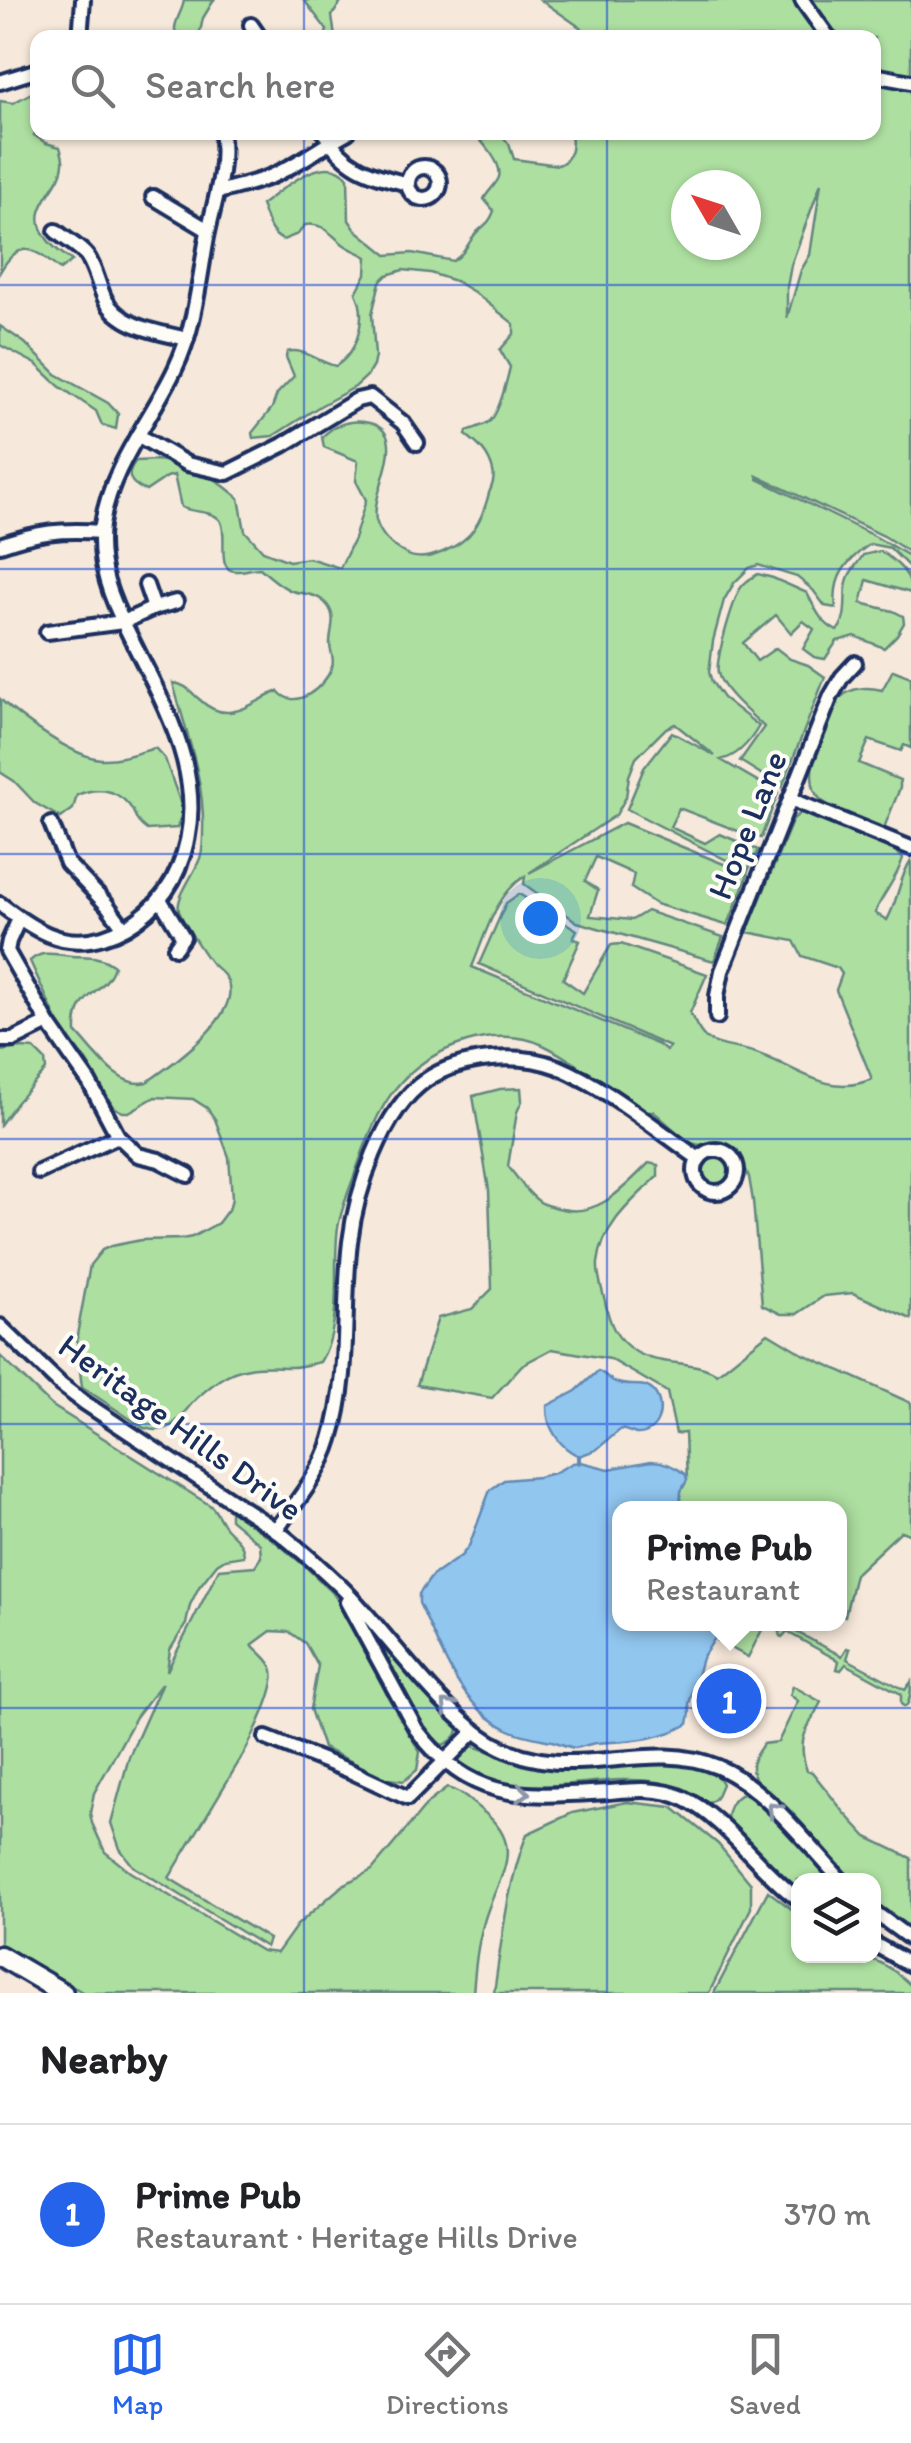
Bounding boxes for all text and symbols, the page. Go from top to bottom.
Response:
search box [30,30,881,140]
icon: search [65,58,120,113]
text: Search here [145,62,336,108]
north arrow [671,170,761,260]
street label: Hope Lane [698,745,796,905]
your location [515,893,566,944]
street label: Heritage Hills Drive [51,1324,311,1530]
popup [612,1501,847,1631]
text: Prime Pub [646,1524,813,1570]
text: Restaurant [646,1570,800,1608]
pin: 1 [696,1664,762,1738]
one-way arrow [442,1699,460,1717]
one-way arrow [516,1781,532,1803]
one-way arrow [768,1803,786,1821]
map controls [791,1873,881,1963]
button: layers [791,1873,881,1963]
text: Nearby [40,2033,167,2084]
text: Prime Pub [135,2172,301,2218]
text: 1 [65,2195,80,2233]
text: 370 m [784,2195,871,2233]
text: Restaurant · Heritage Hills Drive [135,2218,578,2256]
tab: Map [110,2327,165,2421]
tab: Directions [386,2327,509,2421]
tab: Saved [729,2327,801,2421]

